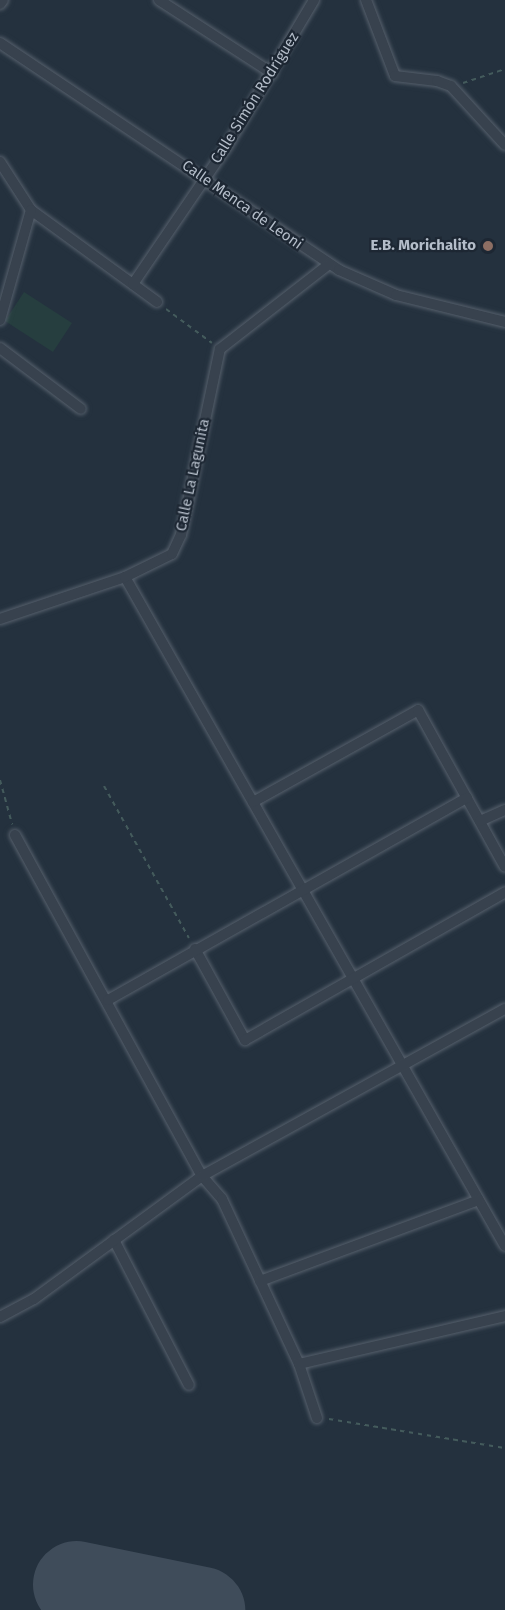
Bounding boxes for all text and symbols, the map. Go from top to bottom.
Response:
street label: Calle Simón Rodríguez [207,29,303,167]
street label: Calle Menca de Leoni [178,157,306,253]
place label: E.B. Morichalito [370,237,476,255]
marker: E.B. Morichalito [481,239,495,253]
street label: Calle La Lagunita [172,417,214,533]

